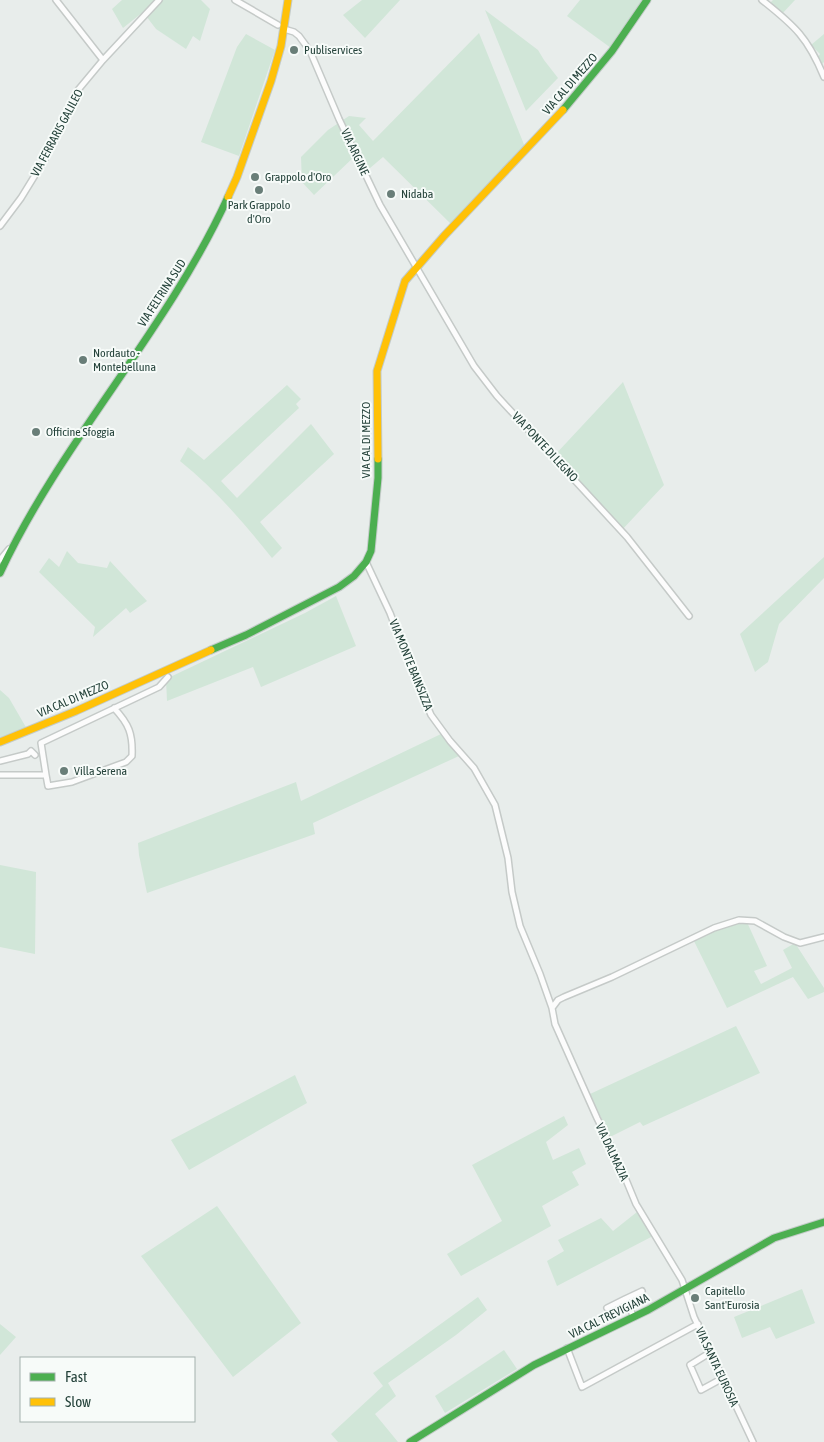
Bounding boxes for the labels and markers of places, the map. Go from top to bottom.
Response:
place label: Publiservices [304,43,362,57]
marker: Publiservices [288,44,300,56]
place label: Grappolo d'Oro [265,170,332,184]
marker: Grappolo d'Oro [249,171,261,183]
marker: Park Grappolo d'Oro [253,184,265,196]
place label: Nidaba [401,187,433,201]
marker: Nidaba [385,188,397,200]
place label: Park Grappolo d'Oro [228,198,291,226]
place label: Nordauto - Montebelluna [93,346,156,374]
marker: Nordauto - Montebelluna [77,354,89,366]
place label: Officine Sfoggia [46,425,115,439]
marker: Officine Sfoggia [30,426,42,438]
place label: Villa Serena [74,764,127,778]
marker: Villa Serena [58,765,70,777]
place label: Capitello Sant'Eurosia [705,1284,760,1312]
marker: Capitello Sant'Eurosia [689,1292,701,1304]

